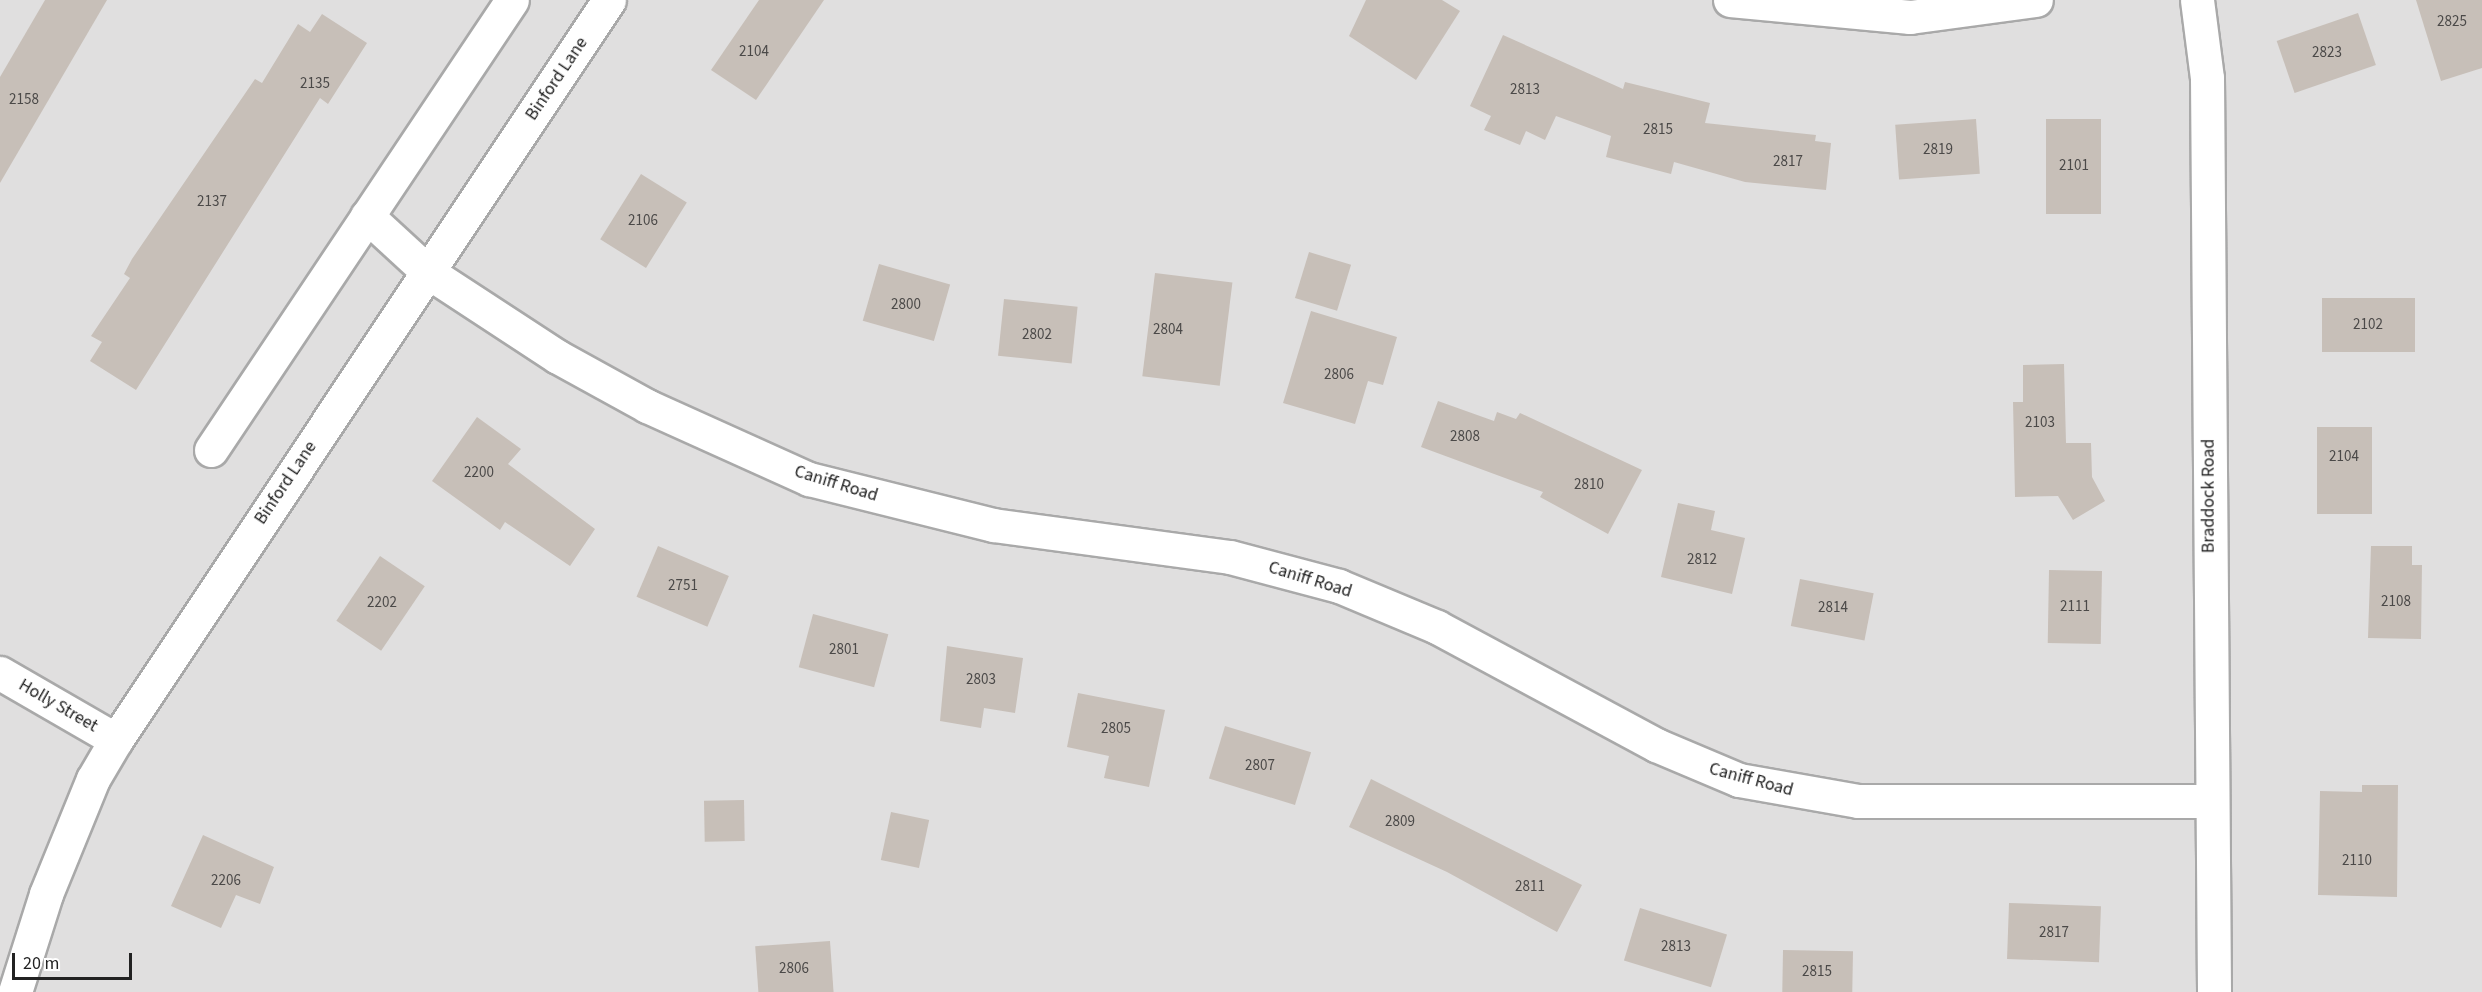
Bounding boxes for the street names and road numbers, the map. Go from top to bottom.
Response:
street label: Binford Lane [521,33,593,125]
street label: Binford Lane [250,437,322,529]
street label: Braddock Road [2198,439,2220,553]
street label: Caniff Road [792,461,880,507]
street label: Caniff Road [1266,557,1354,603]
street label: Holly Street [15,675,101,737]
street label: Caniff Road [1707,758,1795,802]

